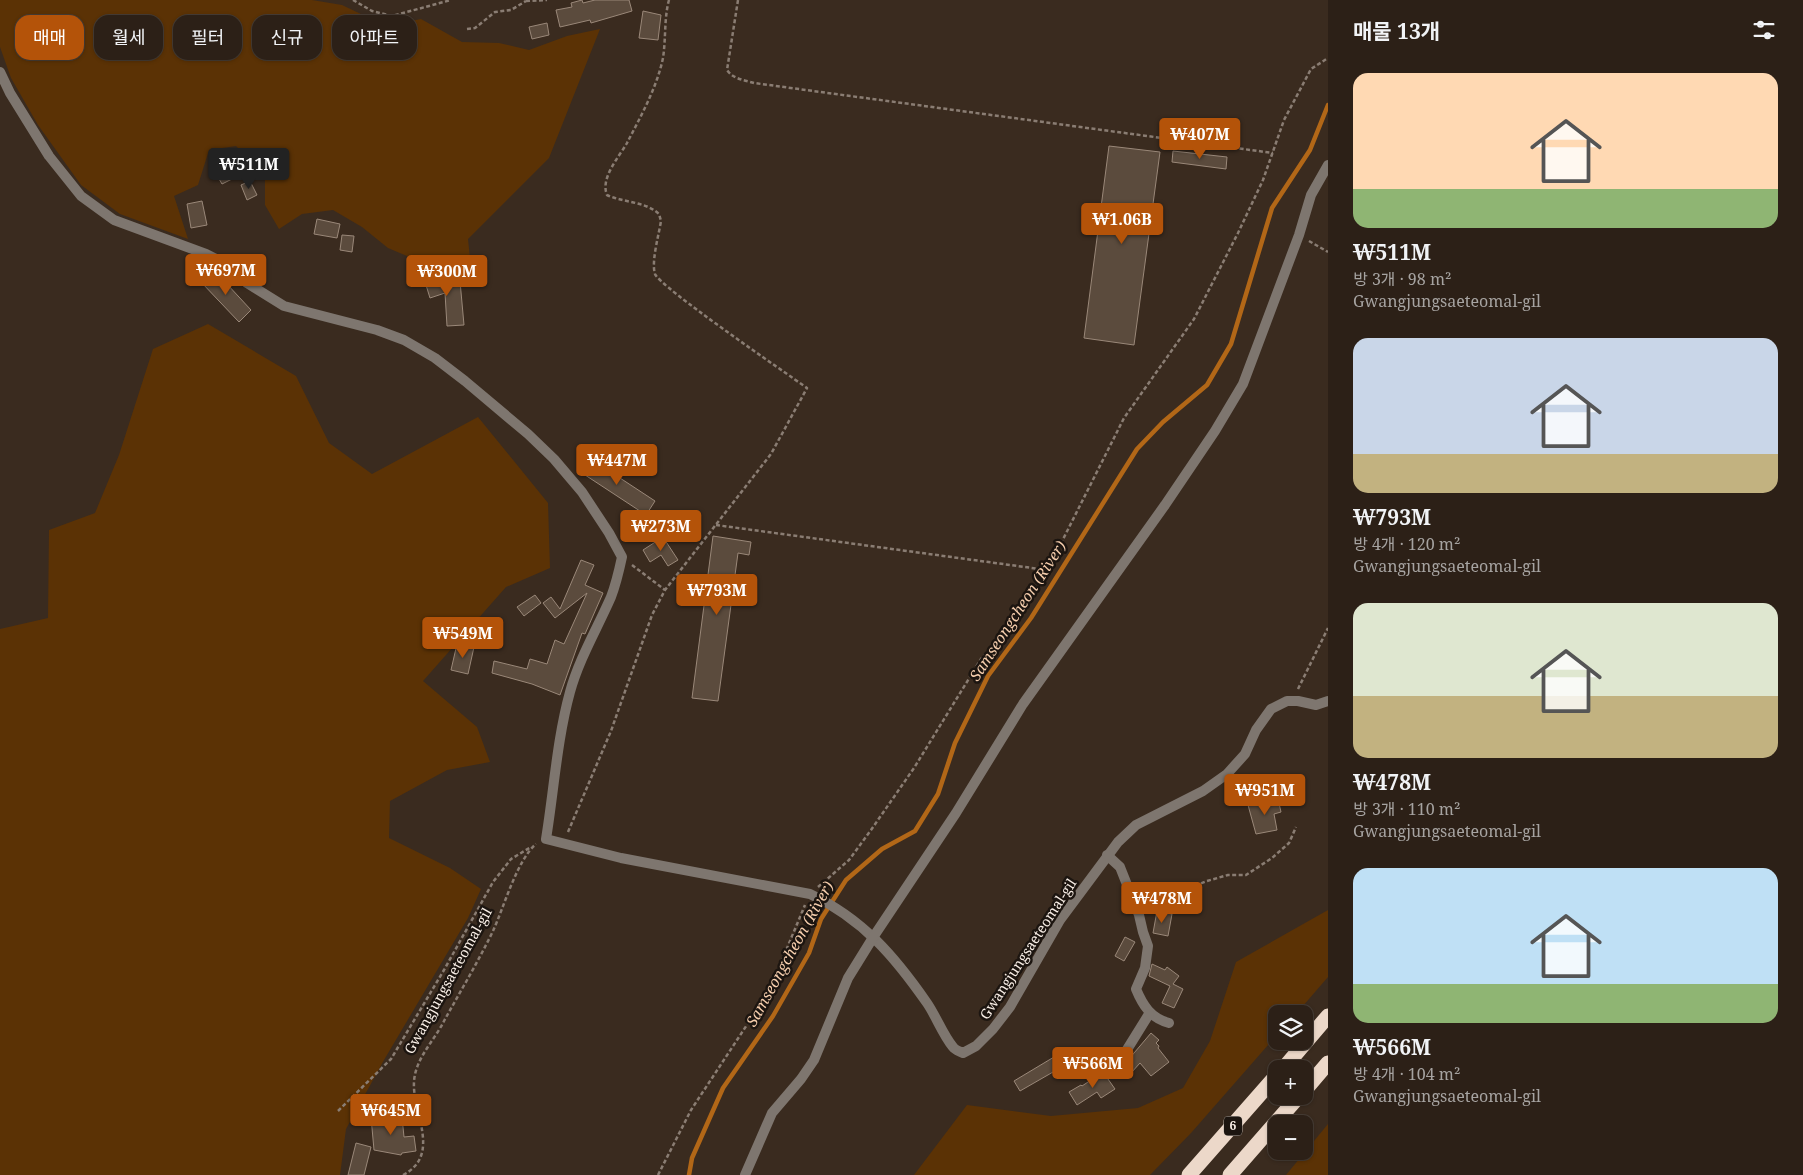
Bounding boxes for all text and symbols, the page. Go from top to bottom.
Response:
chip: 매매 [15,15,84,60]
chip: 월세 [94,15,163,60]
chip: 필터 [173,15,242,60]
chip: 신규 [252,15,322,60]
chip: 아파트 [332,15,417,60]
icon: filters [1750,16,1778,44]
text: 매물 13개 [1353,17,1440,45]
icon: home [1521,106,1611,196]
pin: ₩407M [1165,118,1235,160]
text: ₩407M [1170,123,1230,145]
pin: ₩511M [214,148,284,190]
text: ₩511M [219,153,279,175]
pin: ₩1.06B [1081,202,1163,245]
text: ₩1.06B [1092,208,1152,230]
text: ₩511M [1353,238,1431,266]
pin: ₩697M [191,254,261,296]
pin: ₩300M [412,254,482,297]
text: ₩697M [196,259,256,281]
text: ₩300M [417,260,477,282]
text: 방 3개 · 98 m² [1353,268,1451,290]
text: Gwangjungsaeteomal-gil [1353,290,1541,312]
icon: home [1521,371,1611,461]
pin: ₩447M [582,444,652,486]
text: ₩447M [587,449,647,471]
text: ₩793M [1353,503,1431,531]
pin: ₩273M [626,510,696,552]
text: ₩273M [631,515,691,537]
text: 방 4개 · 120 m² [1353,533,1460,555]
water label: Samseongcheon (River) [964,537,1070,684]
text: Gwangjungsaeteomal-gil [1353,555,1541,577]
pin: ₩793M [682,574,752,616]
text: ₩793M [687,579,747,601]
pin: ₩549M [428,616,498,659]
text: ₩549M [433,622,493,644]
icon: home [1521,636,1611,726]
text: ₩478M [1353,768,1431,796]
pin: ₩951M [1230,774,1300,816]
text: ₩951M [1235,779,1295,801]
text: 방 3개 · 110 m² [1353,798,1460,820]
text: Gwangjungsaeteomal-gil [1353,820,1541,842]
street label: Gwangjungsaeteomal-gil [975,874,1081,1023]
water label: Samseongcheon (River) [741,877,837,1030]
pin: ₩478M [1127,882,1197,924]
text: ₩478M [1132,887,1192,909]
icon: home [1521,901,1611,991]
street label: Gwangjungsaeteomal-gil [399,904,496,1057]
map controls [1268,1005,1313,1160]
button: layers [1268,1005,1313,1050]
text: ₩566M [1353,1033,1431,1061]
pin: ₩566M [1058,1046,1128,1089]
text: ₩566M [1063,1052,1123,1074]
button: + [1268,1060,1313,1105]
text: 방 4개 · 104 m² [1353,1063,1460,1085]
text: Gwangjungsaeteomal-gil [1353,1085,1541,1107]
pin: ₩645M [356,1094,426,1136]
text: ₩645M [361,1099,421,1121]
button: − [1268,1115,1313,1160]
road number: 6 [1224,1116,1242,1136]

